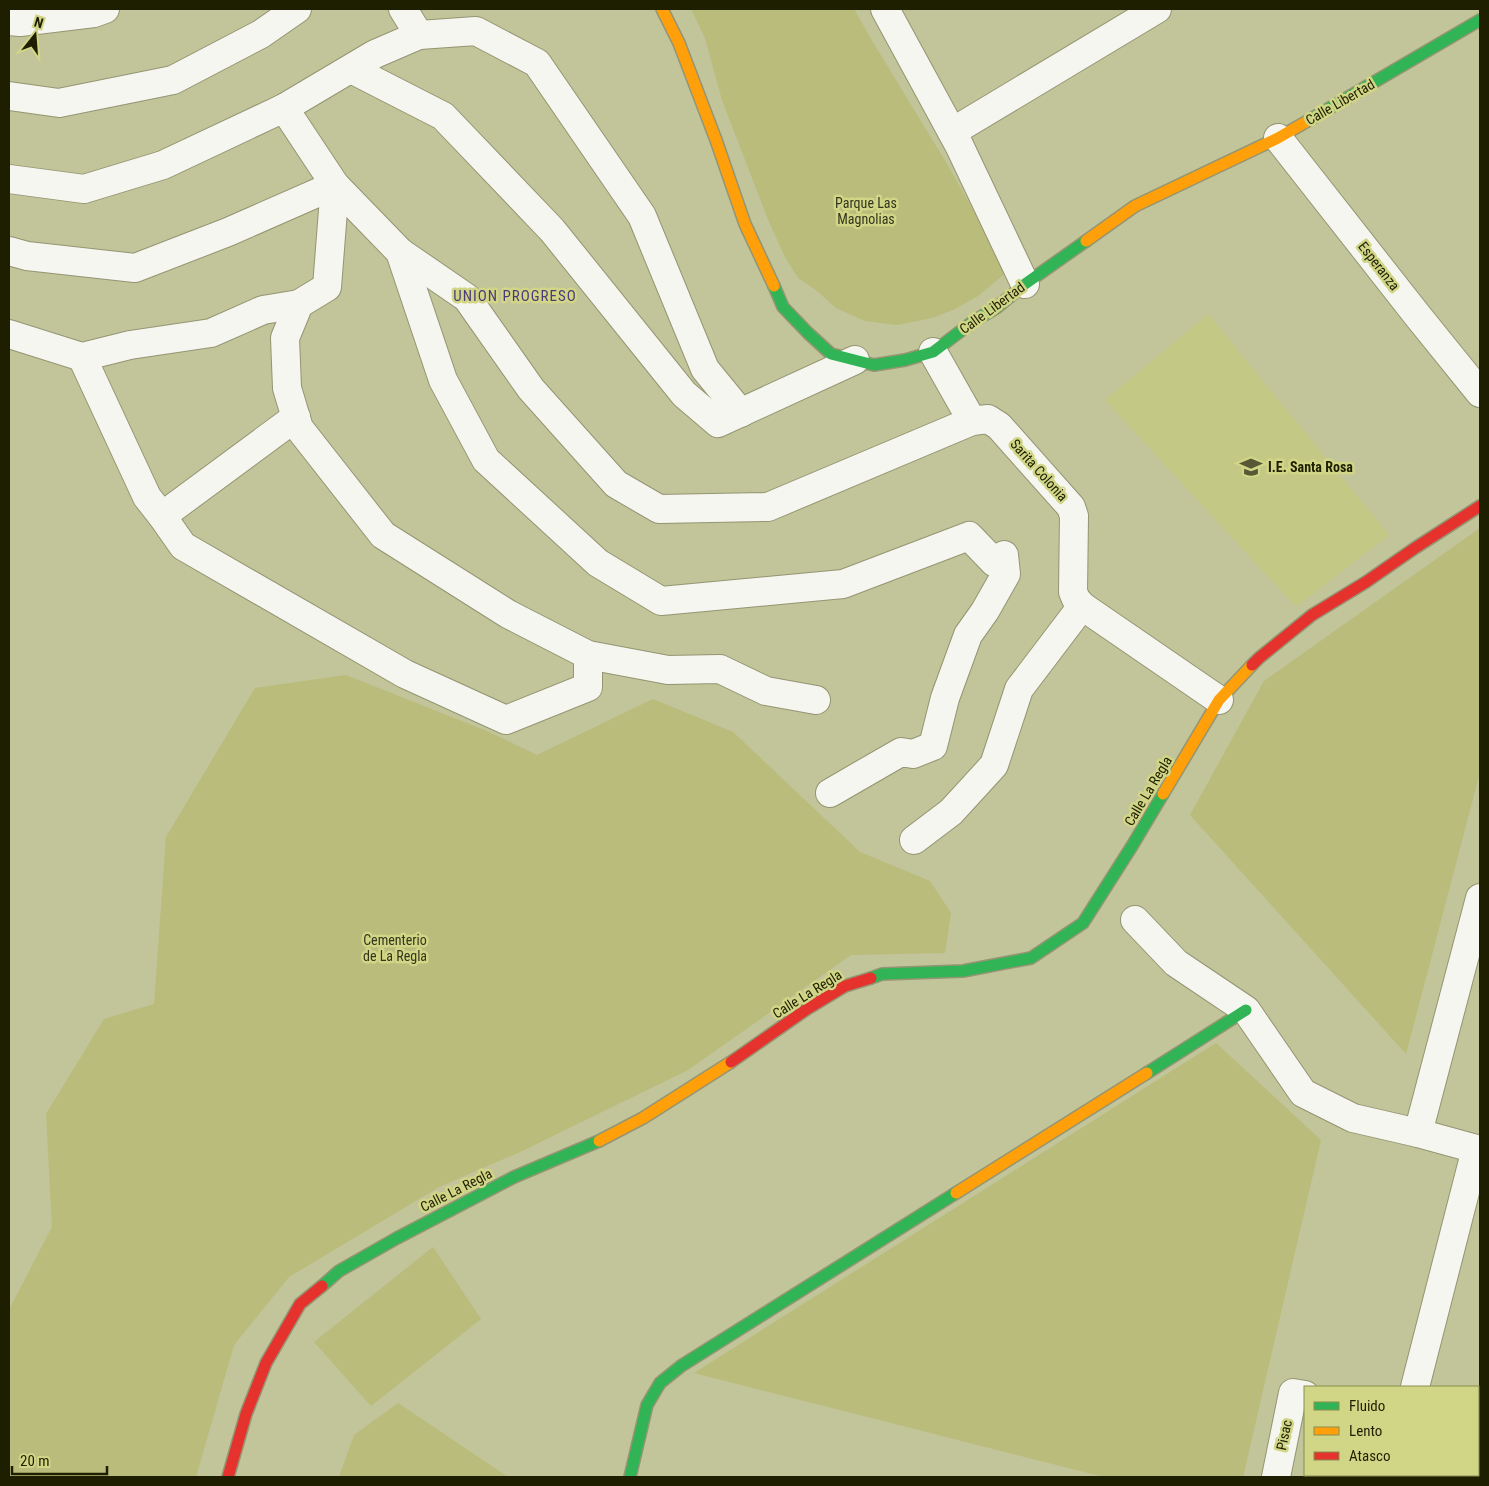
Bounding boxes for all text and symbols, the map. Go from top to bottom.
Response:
north arrow [10,10,60,60]
text: N [32,14,45,31]
street label: Calle Libertad [1303,76,1377,128]
park label: Parque Las Magnolias [835,195,897,227]
street label: Esperanza [1355,239,1403,293]
street label: Calle Libertad [956,279,1028,337]
district label: UNION PROGRESO [453,287,577,305]
street label: Sarita Colonia [1007,436,1071,504]
school or university icon: I.E. Santa Rosa [1238,454,1264,480]
place label: I.E. Santa Rosa [1268,459,1353,475]
street label: Calle La Regla [1121,753,1175,829]
park label: Cementerio de La Regla [363,932,427,964]
street label: Calle La Regla [770,966,844,1022]
street label: Calle La Regla [418,1165,494,1215]
legend [1304,1386,1479,1476]
text: Fluido [1349,1397,1385,1415]
street label: Pisac [1273,1418,1295,1452]
text: Lento [1349,1422,1382,1440]
scale bar [12,1444,108,1476]
text: Atasco [1349,1447,1390,1465]
text: 20 m [20,1452,50,1470]

